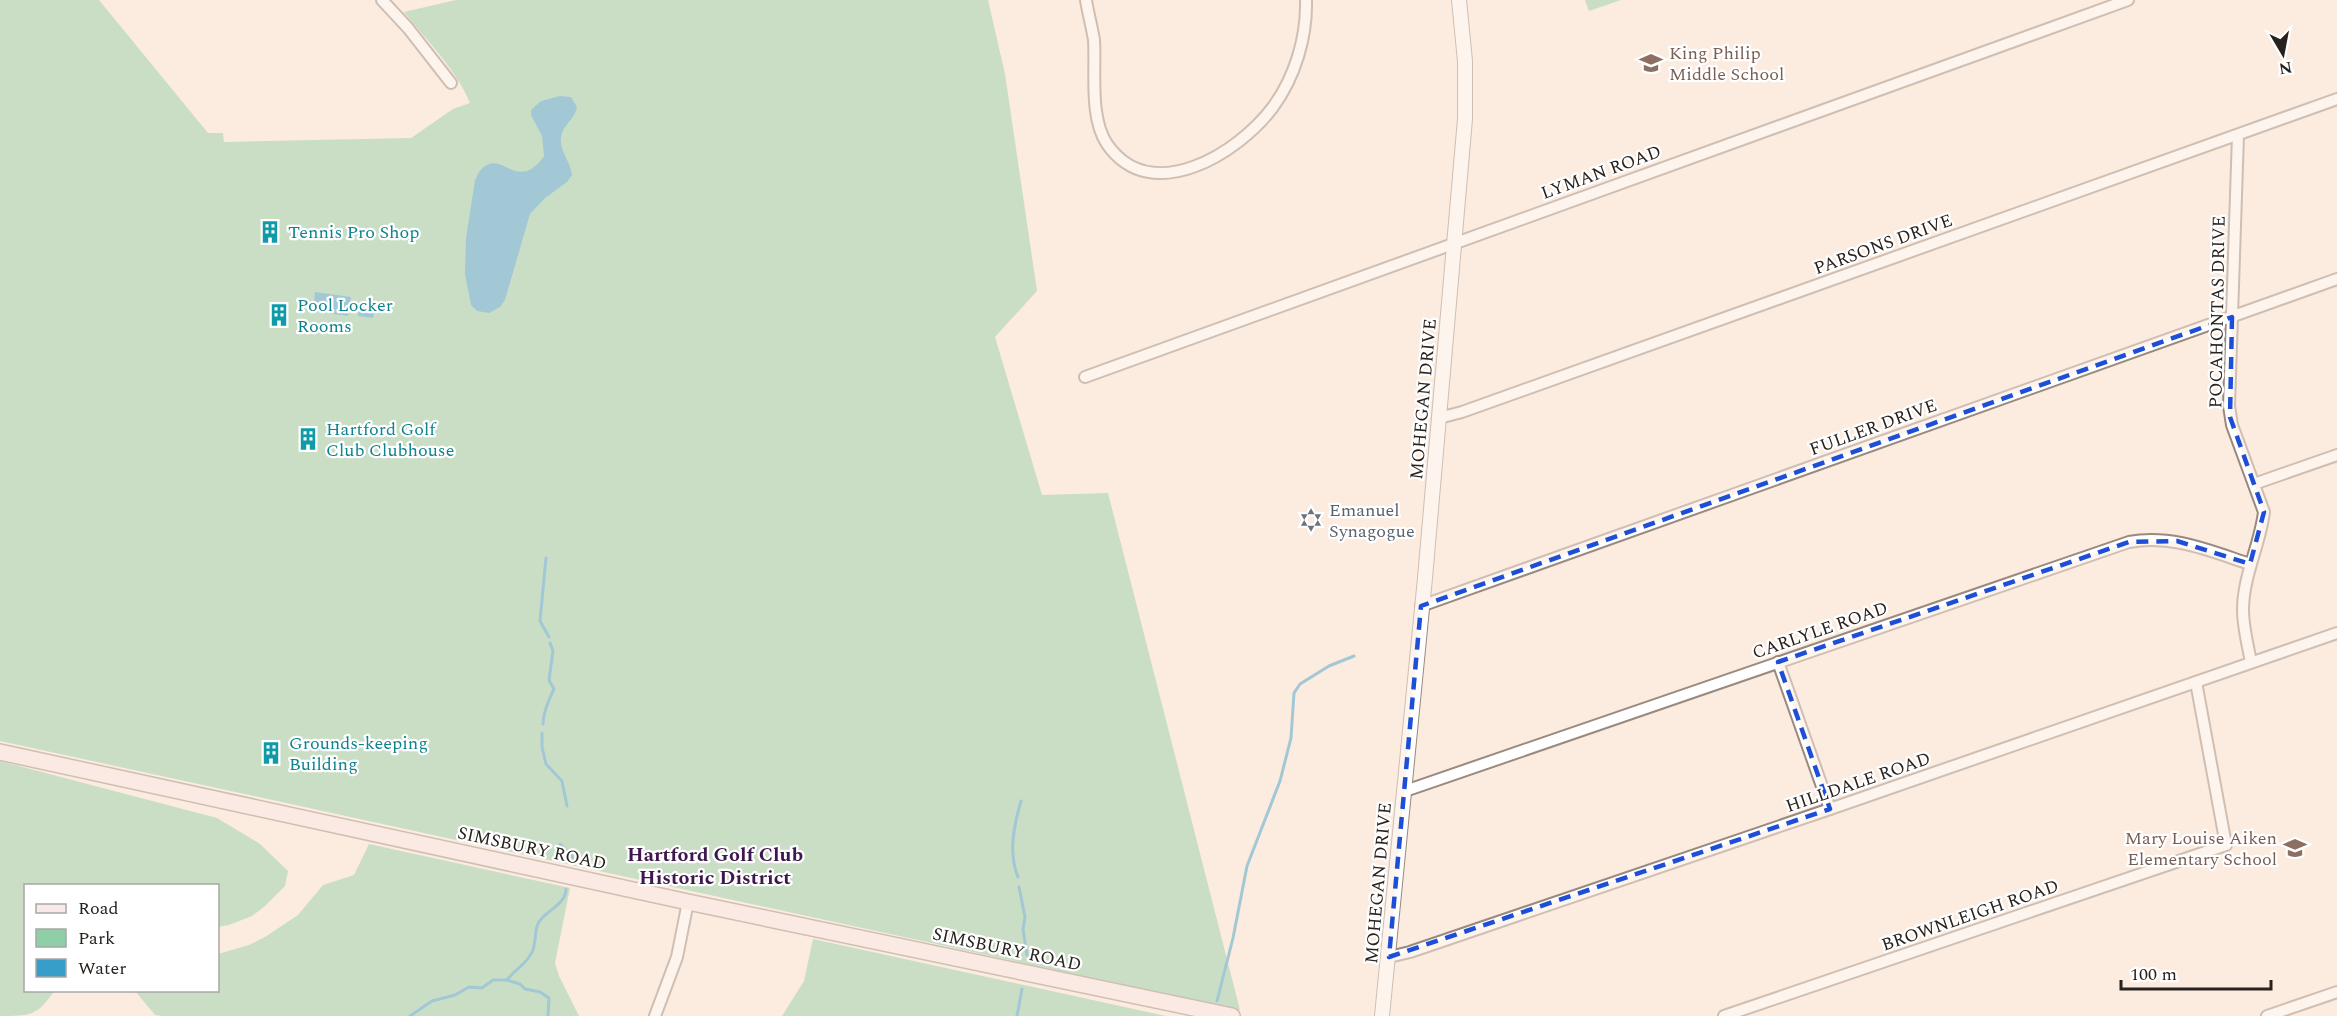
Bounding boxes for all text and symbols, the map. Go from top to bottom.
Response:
north arrow [2253,24,2313,84]
place label: King Philip Middle School [1669,40,1784,88]
school or university icon: King Philip Middle School [1638,50,1664,76]
text: N [2277,55,2294,81]
street label: LYMAN ROAD [1537,138,1665,207]
street label: PARSONS DRIVE [1810,207,1956,282]
street label: POCAHONTAS DRIVE [2202,215,2233,409]
building icon: Tennis Pro Shop [257,219,283,245]
place label: Tennis Pro Shop [288,219,419,246]
place label: Pool Locker Rooms [297,292,393,340]
building icon: Pool Locker Rooms [266,302,292,328]
street label: MOHEGAN DRIVE [1403,317,1444,481]
street label: FULLER DRIVE [1806,392,1941,463]
place label: Hartford Golf Club Clubhouse [326,416,454,464]
building icon: Hartford Golf Club Clubhouse [295,426,321,452]
place label: Emanuel Synagogue [1329,497,1415,545]
synagogue icon: Emanuel Synagogue [1298,507,1324,533]
street label: CARLYLE ROAD [1749,595,1892,666]
place label: Grounds-keeping Building [289,730,428,778]
building icon: Grounds-keeping Building [258,740,284,766]
street label: HILLDALE ROAD [1782,745,1934,820]
street label: MOHEGAN DRIVE [1358,801,1399,965]
street label: SIMSBURY ROAD [455,820,609,877]
place label: Mary Louise Aiken Elementary School [2125,825,2277,873]
school or university icon: Mary Louise Aiken Elementary School [2282,835,2308,861]
district label: Hartford Golf Club Historic District [627,840,803,893]
street label: BROWNLEIGH ROAD [1878,872,2062,959]
legend [24,884,219,992]
text: Road [78,895,119,922]
street label: SIMSBURY ROAD [930,921,1084,978]
text: Park [78,925,115,952]
scale bar [2121,953,2271,991]
text: Water [78,955,126,982]
text: 100 m [2130,961,2177,988]

